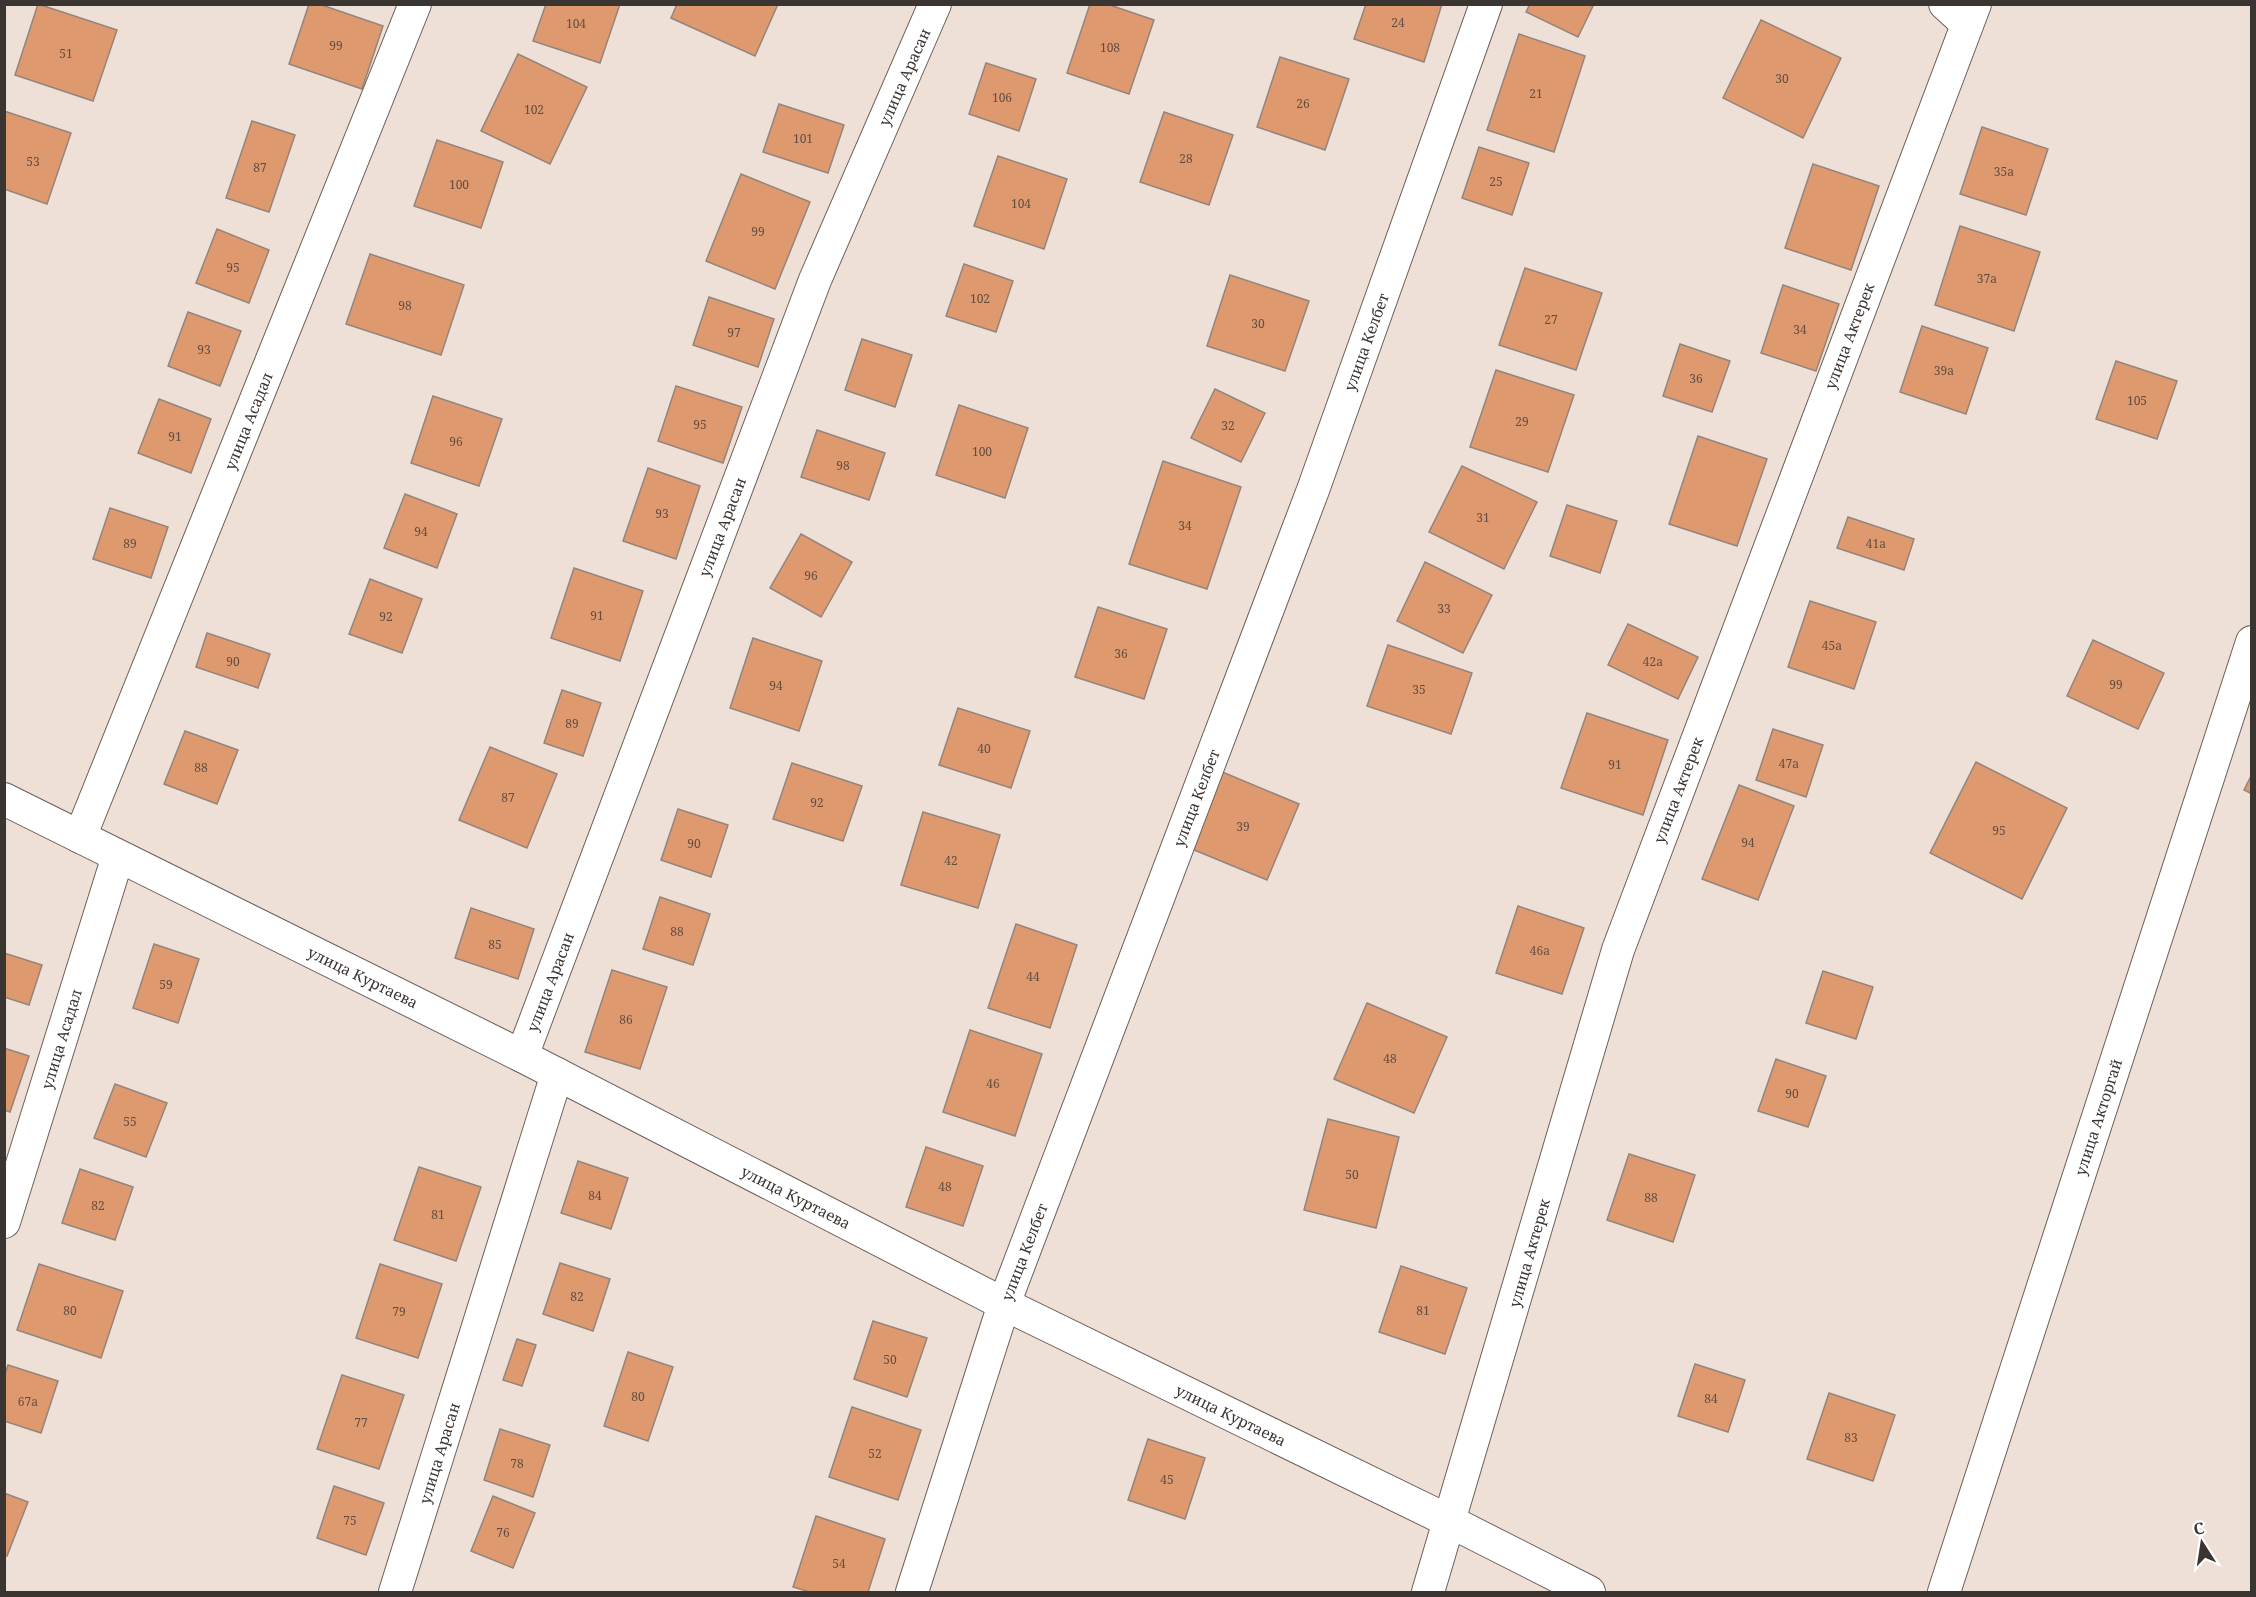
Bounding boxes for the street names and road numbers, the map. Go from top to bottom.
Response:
street label: улица Арасан [874,25,934,129]
street label: улица Актерек [1820,280,1878,392]
street label: улица Келбет [1339,290,1393,394]
street label: улица Асадал [219,369,277,473]
street label: улица Арасан [694,474,750,580]
street label: улица Актерек [1649,734,1707,846]
street label: улица Келбет [1168,746,1224,850]
street label: улица Арасан [522,929,578,1035]
street label: улица Куртаева [305,942,421,1012]
street label: улица Асадал [36,986,86,1092]
street label: улица Акторгай [2070,1056,2126,1178]
street label: улица Куртаева [738,1161,854,1233]
street label: улица Актерек [1504,1196,1554,1310]
street label: улица Келбет [996,1200,1052,1304]
street label: улица Куртаева [1173,1380,1289,1450]
street label: улица Арасан [414,1400,464,1506]

